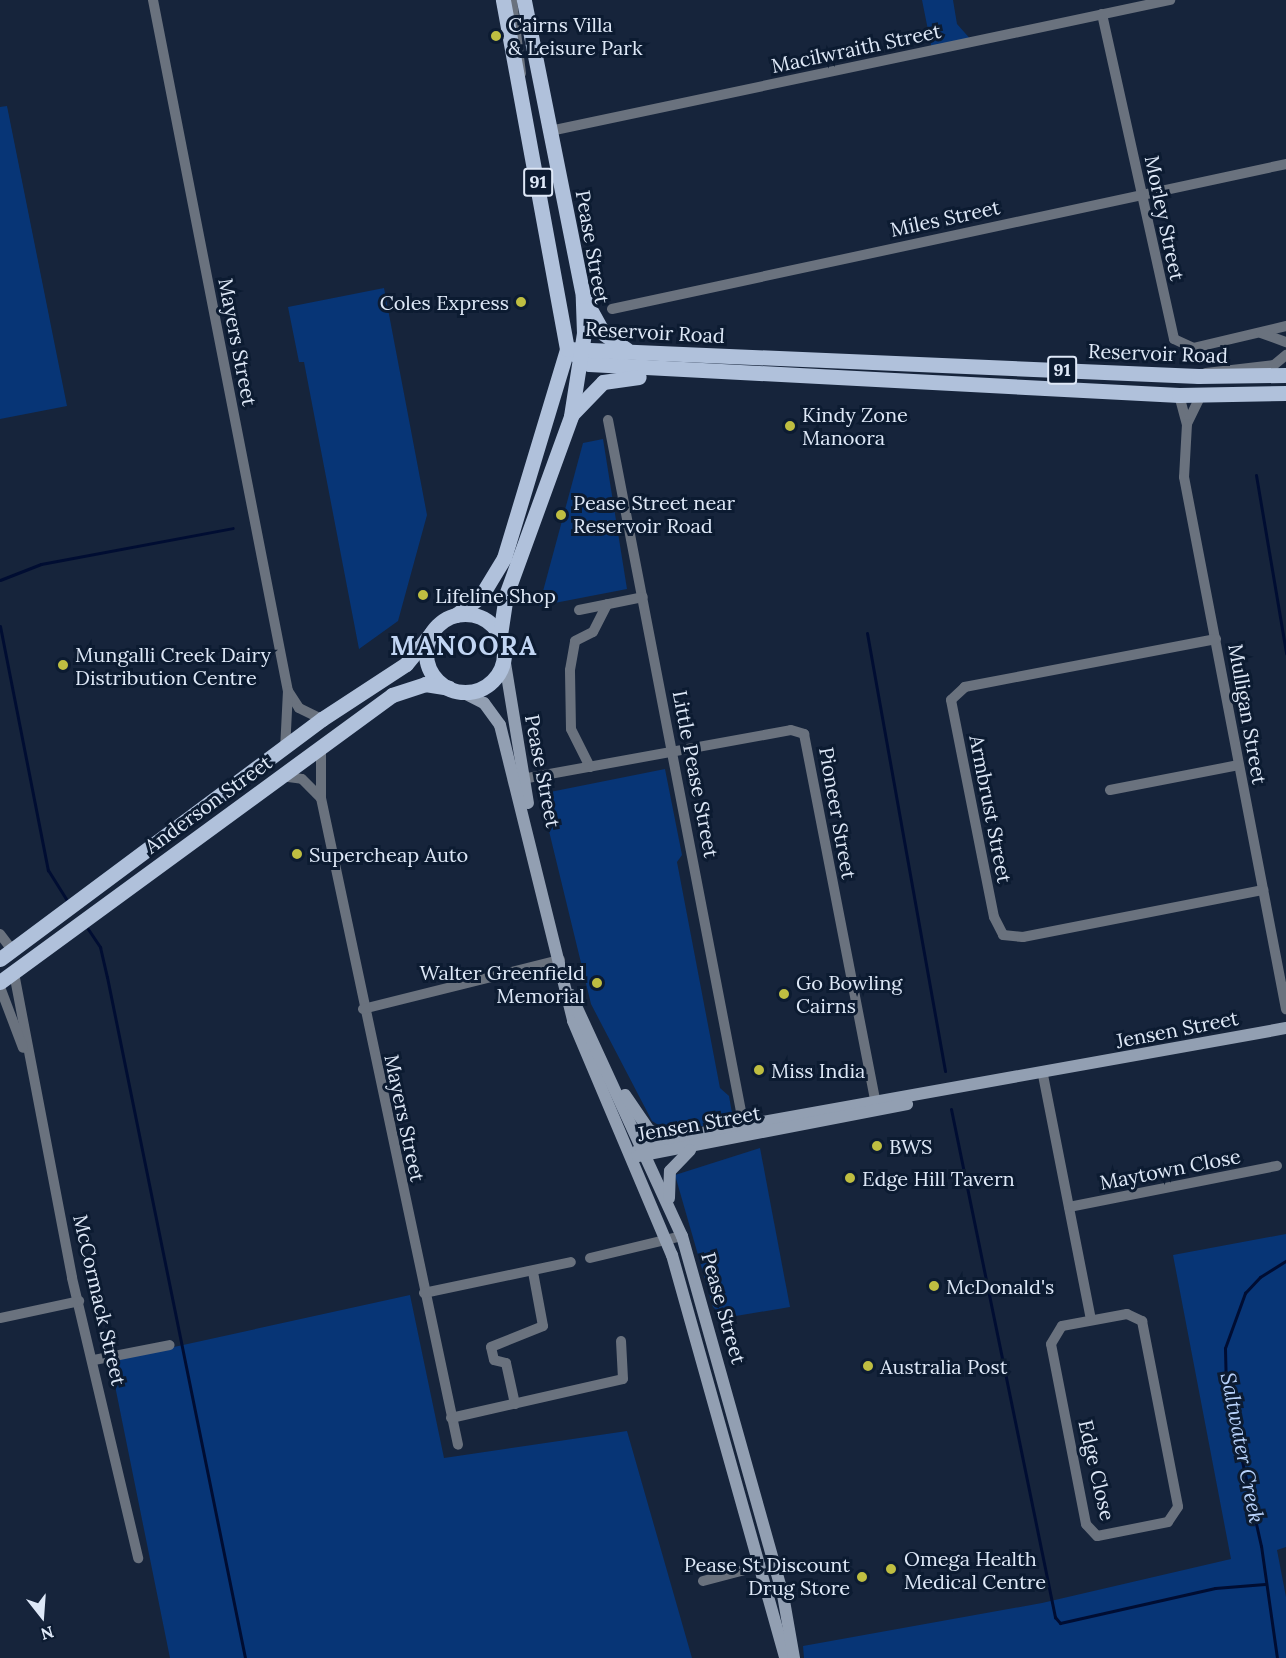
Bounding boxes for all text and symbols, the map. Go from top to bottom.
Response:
place label: Cairns Villa & Leisure Park [508,13,643,60]
street label: Macilwraith Street [769,18,943,78]
marker: Cairns Villa & Leisure Park [489,29,503,43]
street label: Morley Street [1140,153,1190,283]
road number: 91 [523,167,553,197]
street label: Pease Street [571,188,615,306]
street label: Miles Street [888,195,1002,241]
street label: Mayers Street [214,276,262,408]
place label: Coles Express [380,290,509,314]
marker: Coles Express [514,295,528,309]
street label: Reservoir Road [585,316,725,348]
street label: Reservoir Road [1088,339,1228,367]
road number: 91 [1047,355,1077,385]
place label: Kindy Zone Manoora [802,402,908,449]
marker: Kindy Zone Manoora [783,419,797,433]
place label: Pease Street near Reservoir Road [573,491,735,538]
marker: Pease Street near Reservoir Road [554,508,568,522]
place label: Lifeline Shop [435,583,556,607]
marker: Lifeline Shop [416,588,430,602]
district label: MANOORA [390,630,538,662]
place label: Mungalli Creek Dairy Distribution Centre [75,642,271,689]
street label: Mulligan Street [1224,642,1272,786]
marker: Mungalli Creek Dairy Distribution Centre [56,658,70,672]
street label: Little Pease Street [668,688,724,860]
street label: Pease Street [520,712,566,830]
street label: Armbrust Street [965,733,1017,885]
street label: Pioneer Street [815,745,861,881]
street label: Anderson Street [140,750,276,858]
place label: Supercheap Auto [309,842,468,866]
marker: Supercheap Auto [290,847,304,861]
place label: Walter Greenfield Memorial [419,960,585,1007]
place label: Go Bowling Cairns [796,970,902,1017]
marker: Walter Greenfield Memorial [590,976,604,990]
marker: Go Bowling Cairns [777,987,791,1001]
street label: Jensen Street [1114,1005,1240,1053]
street label: Mayers Street [380,1052,430,1184]
place label: Miss India [771,1058,865,1082]
marker: Miss India [752,1063,766,1077]
street label: Jensen Street [636,1100,762,1146]
place label: BWS [889,1134,932,1158]
marker: BWS [870,1139,884,1153]
street label: Maytown Close [1098,1144,1242,1194]
place label: Edge Hill Tavern [862,1166,1015,1190]
marker: Edge Hill Tavern [843,1171,857,1185]
street label: McCormack Street [69,1212,131,1388]
street label: Pease Street [697,1249,751,1367]
place label: McDonald's [946,1274,1054,1298]
marker: McDonald's [927,1279,941,1293]
place label: Australia Post [880,1354,1008,1378]
marker: Australia Post [861,1359,875,1373]
water label: Saltwater Creek [1215,1371,1269,1525]
street label: Edge Close [1074,1417,1120,1523]
place label: Omega Health Medical Centre [904,1546,1046,1593]
place label: Pease St Discount Drug Store [684,1553,850,1600]
marker: Omega Health Medical Centre [882,1560,900,1578]
marker: Pease St Discount Drug Store [855,1570,869,1584]
north arrow [12,1586,72,1646]
text: N [38,1622,56,1645]

